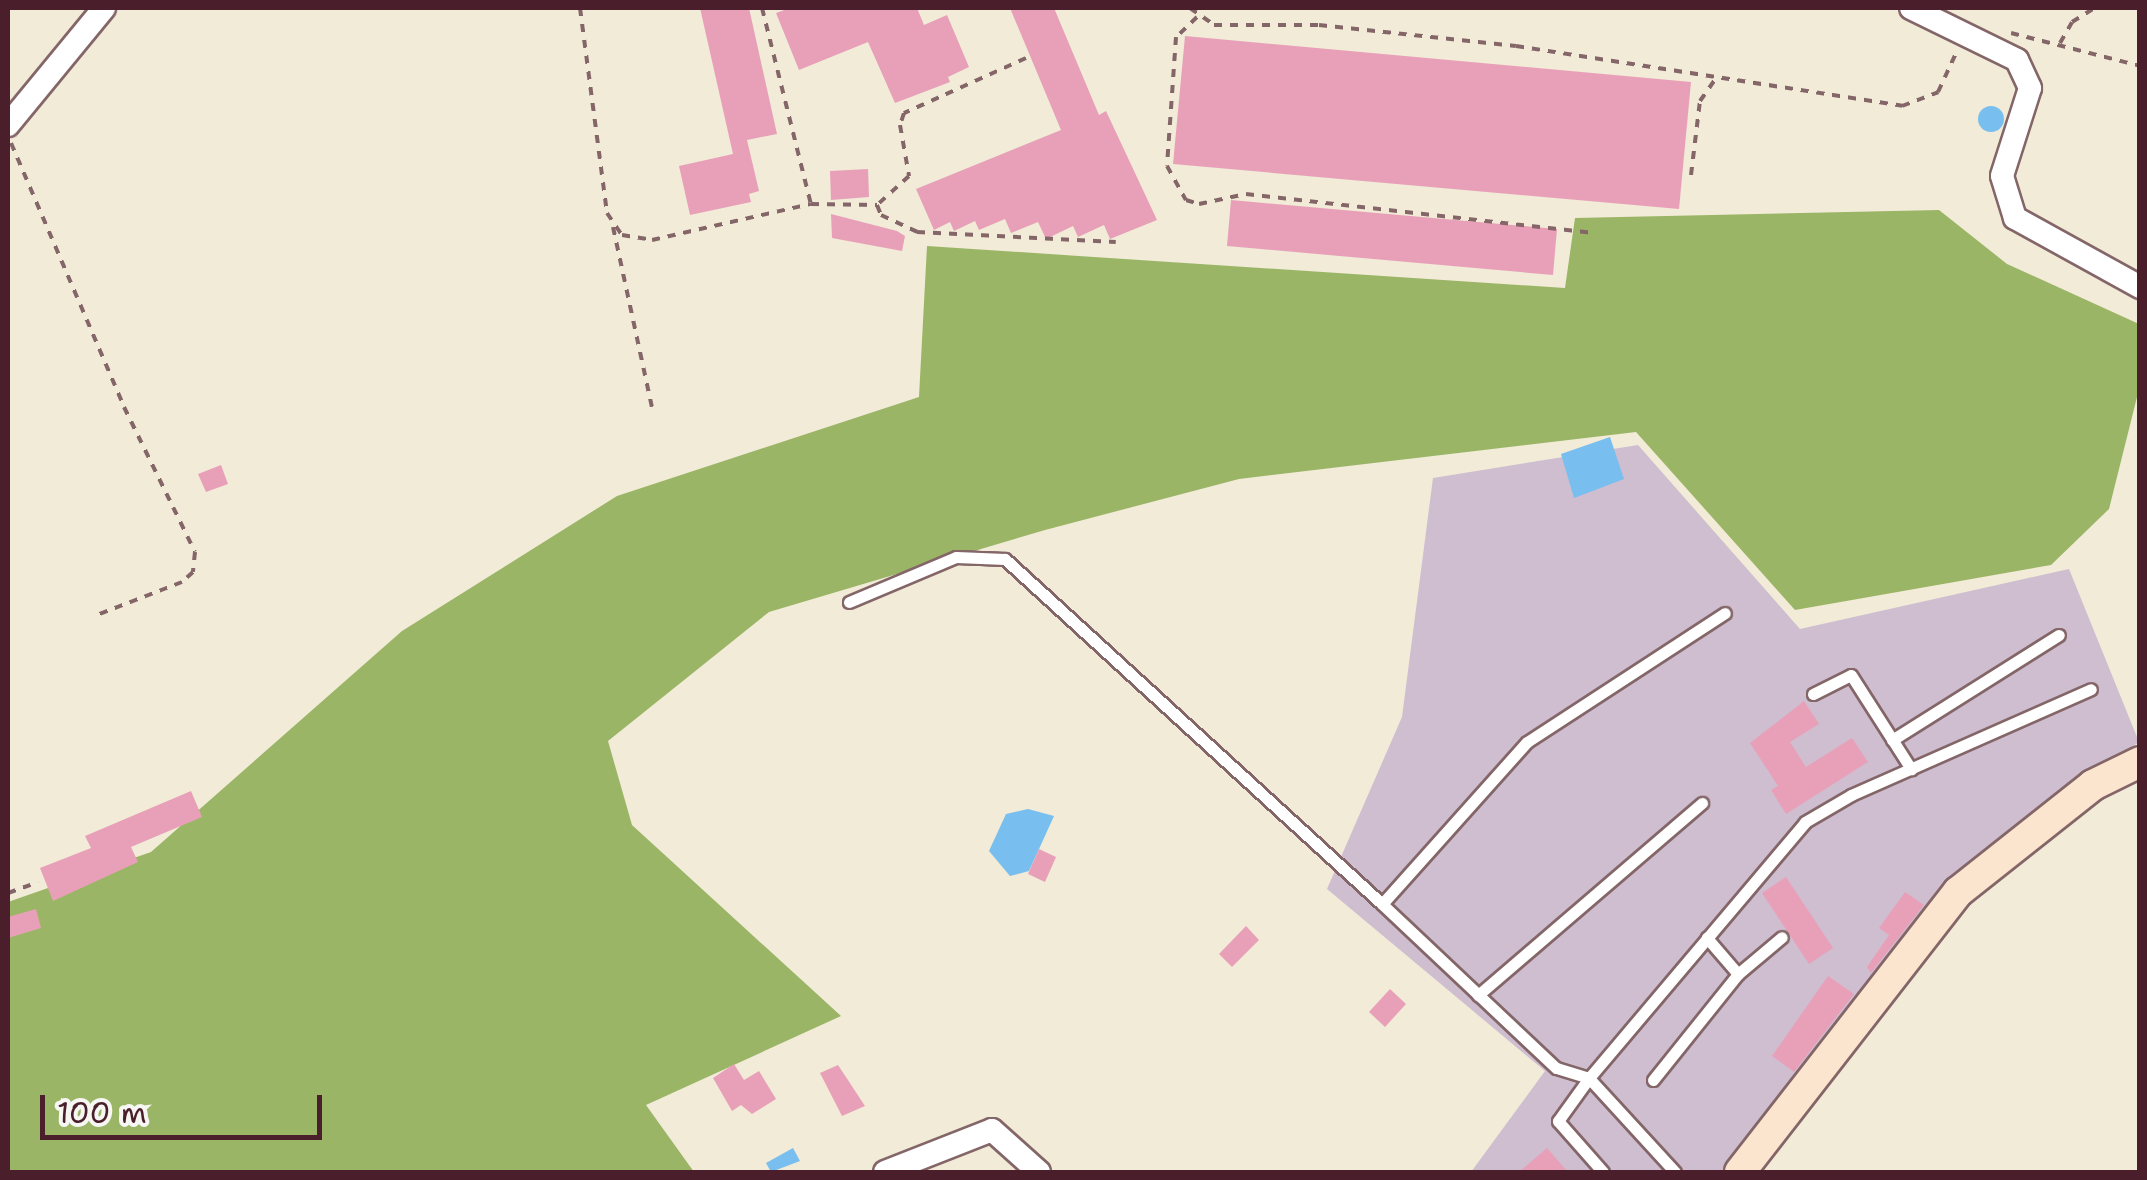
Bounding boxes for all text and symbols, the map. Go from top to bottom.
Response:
scale bar [45,1075,328,1137]
text: 100 m [57,1092,147,1133]

